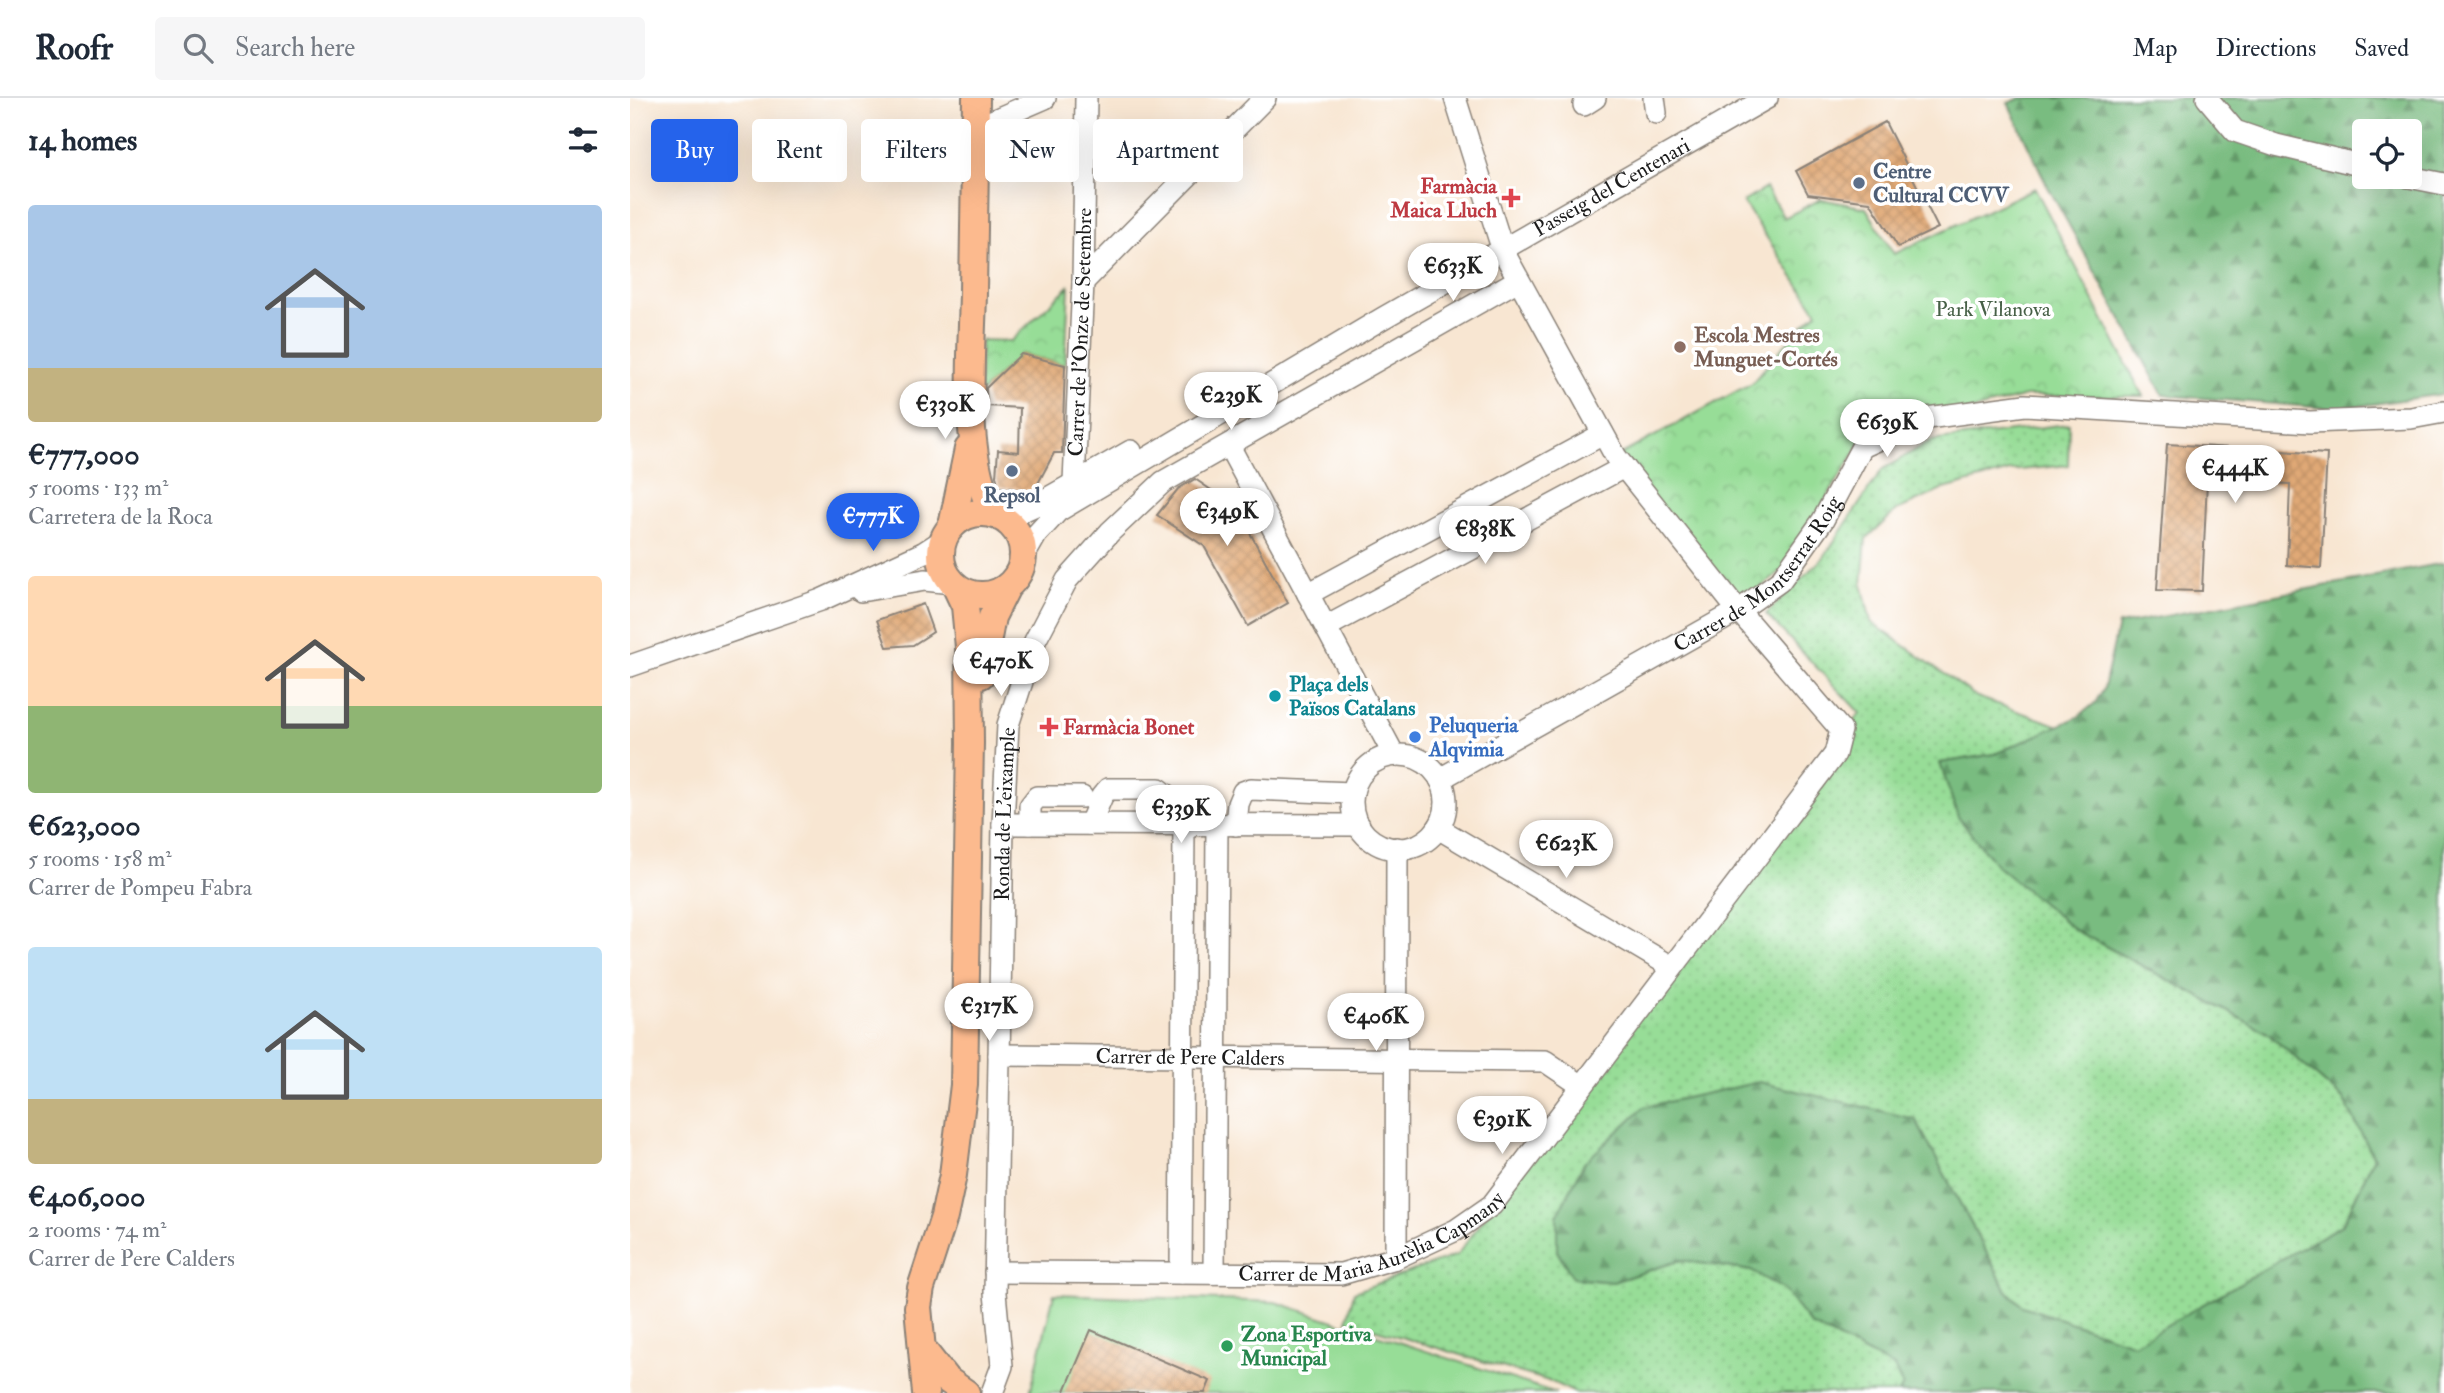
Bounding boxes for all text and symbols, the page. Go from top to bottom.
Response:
search box [155,17,645,80]
text: Roofr [35,28,113,69]
icon: search [179,29,217,67]
text: Search here [235,32,355,64]
text: Map [2132,33,2177,64]
text: Directions [2215,33,2316,64]
text: Saved [2354,33,2409,64]
chip: Buy [651,119,738,182]
chip: Rent [752,119,847,182]
chip: Filters [861,119,971,182]
chip: New [985,119,1079,182]
chip: Apartment [1093,119,1243,182]
map controls [2352,119,2422,189]
button: locate [2352,119,2422,189]
icon: filters [564,121,602,159]
text: 14 homes [28,122,137,159]
street label: Passeig del Centenari [1528,131,1695,243]
place label: Centre Cultural CCVV [1873,158,2010,209]
place label: Farmàcia Maica Lluch [1389,173,1498,224]
marker: Centre Cultural CCVV [1851,175,1867,191]
marker: Farmàcia Maica Lluch [1503,190,1519,206]
street label: Carrer de l'Onze de Setembre [1062,207,1098,457]
pin: €633K [1404,244,1502,303]
icon: home [252,250,378,376]
text: €633K [1424,251,1482,280]
park label: Park Vilanova [1935,296,2051,323]
place label: Escola Mestres Munguet-Cortés [1693,322,1838,373]
marker: Escola Mestres Munguet-Cortés [1672,339,1688,355]
pin: €239K [1182,372,1280,432]
text: €239K [1200,380,1262,409]
pin: €330K [896,382,994,441]
text: €330K [916,389,974,418]
pin: €639K [1838,400,1936,459]
text: €639K [1856,407,1918,436]
text: €777,000 [28,436,140,473]
pin: €444K [2186,446,2284,505]
text: €444K [2202,453,2268,482]
marker: Repsol [1004,463,1020,479]
text: 5 rooms · 133 m² [28,473,169,502]
place label: Repsol [984,482,1041,509]
pin: €349K [1178,489,1276,548]
street label: Carrer de Montserrat Roig [1669,490,1847,658]
pin: €777K [824,494,922,553]
text: €349K [1196,496,1258,525]
text: €777K [842,501,904,530]
text: Carretera de la Roca [28,502,213,531]
pin: €838K [1436,506,1534,566]
text: €838K [1455,514,1515,543]
icon: home [252,621,378,747]
pin: €470K [952,638,1050,698]
text: €470K [969,646,1033,675]
place label: Plaça dels Països Catalans [1289,671,1415,722]
marker: Plaça dels Països Catalans [1267,688,1283,704]
place label: Peluqueria Alqvimia [1428,712,1520,763]
place label: Farmàcia Bonet [1063,714,1195,741]
marker: Farmàcia Bonet [1041,719,1057,735]
street label: Ronda de L'eixample [988,726,1021,901]
marker: Peluqueria Alqvimia [1407,729,1423,745]
pin: €339K [1132,786,1230,845]
text: €339K [1152,793,1210,822]
text: €623,000 [28,807,141,844]
pin: €623K [1517,820,1615,880]
text: €623K [1535,828,1597,857]
text: 5 rooms · 158 m² [28,844,172,873]
text: Carrer de Pompeu Fabra [28,873,252,902]
pin: €317K [940,984,1038,1043]
text: €317K [960,991,1018,1020]
icon: home [252,992,378,1118]
pin: €406K [1327,993,1425,1053]
text: €406K [1343,1001,1409,1030]
street label: Carrer de Pere Calders [1095,1043,1285,1072]
pin: €391K [1453,1096,1551,1156]
text: €391K [1473,1104,1531,1133]
text: €406,000 [28,1178,146,1215]
street label: Carrer de Maria Aurèlia Capmany [1238,1186,1511,1288]
text: 2 rooms · 74 m² [28,1215,167,1244]
text: Carrer de Pere Calders [28,1244,235,1273]
place label: Zona Esportiva Municipal [1240,1321,1373,1372]
marker: Zona Esportiva Municipal [1219,1338,1235,1354]

